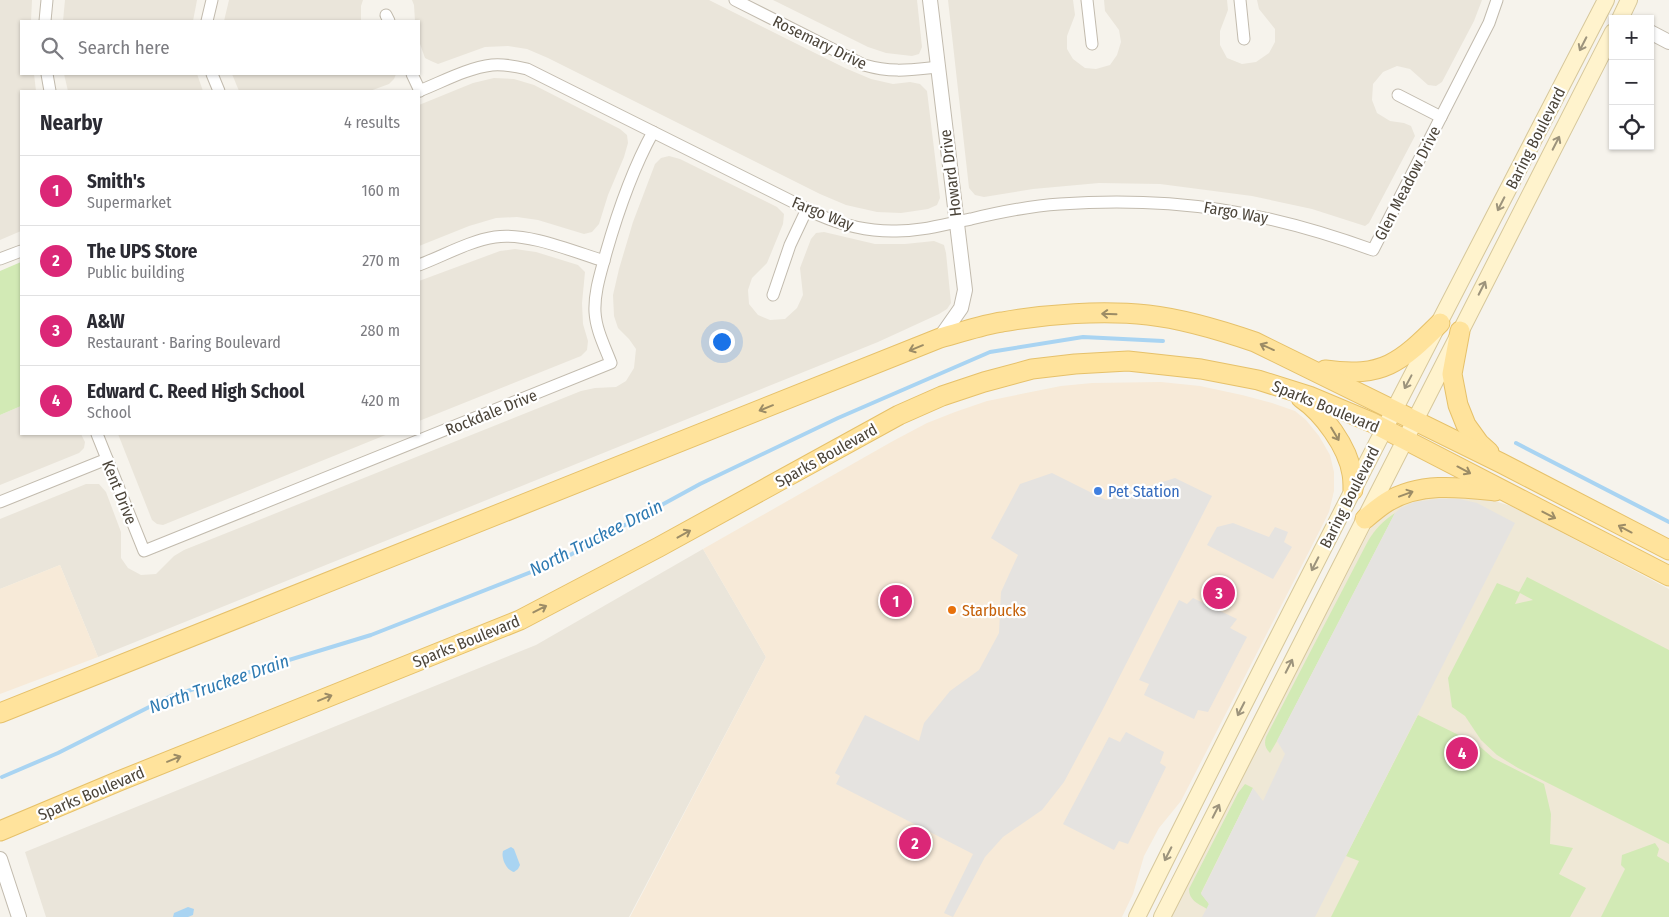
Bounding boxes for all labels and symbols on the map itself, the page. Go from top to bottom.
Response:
street label: Rosemary Drive [770,12,870,73]
one-way arrow [1578,37,1588,52]
street label: Baring Boulevard [1502,84,1569,192]
street label: Glen Meadow Drive [1370,123,1444,243]
street label: Howard Drive [936,128,965,218]
one-way arrow [1552,136,1561,151]
street label: Fargo Way [789,192,857,235]
street label: Fargo Way [1202,197,1270,228]
one-way arrow [1496,197,1506,212]
one-way arrow [1478,281,1487,296]
one-way arrow [1101,309,1118,319]
your location [709,329,735,355]
one-way arrow [1260,342,1275,351]
one-way arrow [909,343,924,353]
one-way arrow [1403,374,1413,389]
street label: Sparks Boulevard [1270,376,1382,437]
street label: Rockdale Drive [443,385,540,439]
one-way arrow [758,405,773,414]
street label: Sparks Boulevard [772,420,881,491]
one-way arrow [1330,427,1340,441]
street label: Baring Boulevard [1316,443,1383,551]
street label: Kent Drive [98,457,141,527]
one-way arrow [1456,465,1471,475]
place label: Pet Station [1108,482,1180,501]
marker: Pet Station [1092,485,1104,497]
one-way arrow [1398,489,1413,498]
water label: North Truckee Drain [526,495,666,581]
one-way arrow [1541,511,1556,520]
one-way arrow [1619,523,1633,533]
one-way arrow [676,529,691,539]
one-way arrow [1310,556,1319,571]
pin: 3 [1203,574,1235,612]
pin: 1 [880,582,912,620]
place label: Starbucks [962,601,1027,620]
one-way arrow [532,604,547,614]
marker: Starbucks [946,604,958,616]
street label: Sparks Boulevard [410,611,522,672]
water label: North Truckee Drain [146,650,292,718]
one-way arrow [1284,659,1294,674]
one-way arrow [317,693,332,703]
one-way arrow [1236,701,1245,716]
pin: 4 [1446,734,1478,772]
one-way arrow [166,753,181,763]
street label: Sparks Boulevard [35,763,147,824]
one-way arrow [1212,804,1221,819]
pin: 2 [899,824,931,862]
one-way arrow [1163,846,1172,861]

